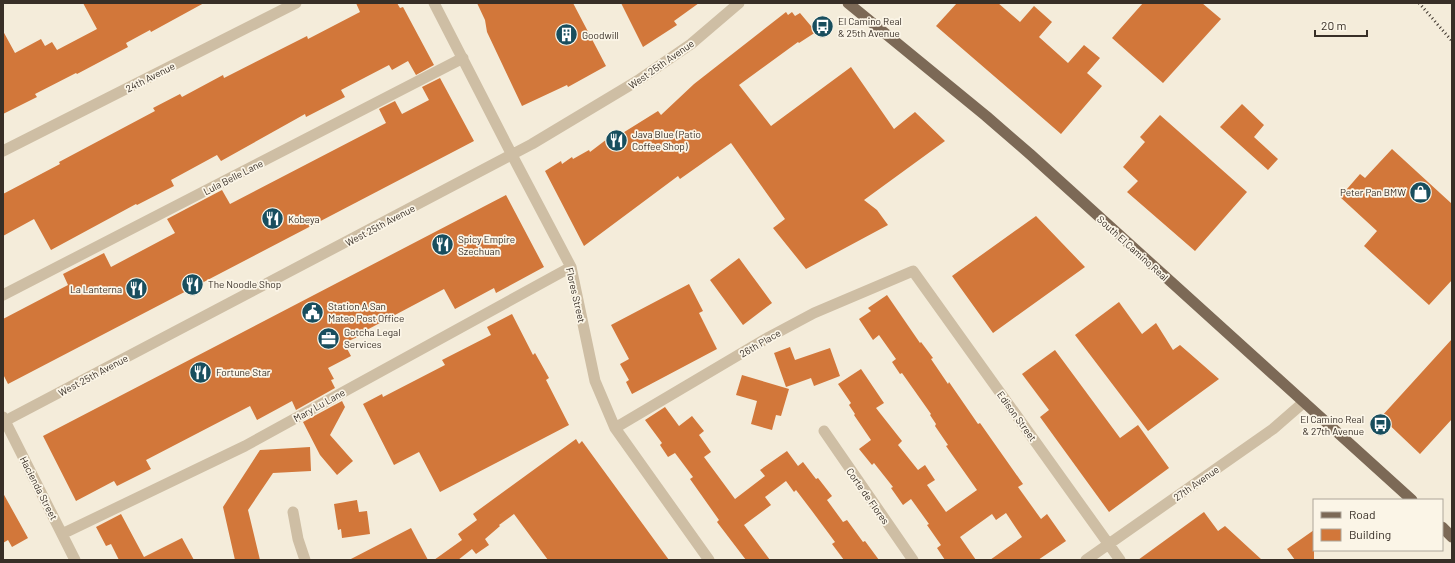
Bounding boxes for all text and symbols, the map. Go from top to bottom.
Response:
scale bar [1315,12,1367,38]
bus stop icon: El Camino Real & 25th Avenue [810,14,836,40]
place label: El Camino Real & 25th Avenue [838,15,902,39]
text: 20 m [1321,18,1347,32]
building icon: Goodwill [553,22,579,48]
place label: Goodwill [582,29,619,41]
street label: West 25th Avenue [626,37,696,91]
street label: 24th Avenue [123,59,177,95]
restaurant icon: Java Blue (Patio Coffee Shop) [603,127,629,153]
place label: Java Blue (Patio Coffee Shop) [632,128,701,152]
street label: Lula Belle Lane [201,157,265,197]
shop icon: Peter Pan BMW [1408,179,1434,205]
place label: Peter Pan BMW [1340,186,1406,198]
street label: West 25th Avenue [343,202,417,248]
restaurant icon: Kobeya [259,206,285,232]
place label: Kobeya [288,213,320,225]
street label: South El Camino Real [1095,213,1171,283]
restaurant icon: Spicy Empire Szechuan [429,232,455,258]
place label: Spicy Empire Szechuan [458,233,515,257]
street label: Flores Street [564,266,588,324]
restaurant icon: The Noodle Shop [180,271,206,297]
restaurant icon: La Lanterna [124,276,150,302]
place label: The Noodle Shop [208,278,281,290]
place label: La Lanterna [70,283,122,295]
public building icon: Station A San Mateo Post Office [299,299,325,325]
place label: Station A San Mateo Post Office [328,300,404,324]
office icon: Gotcha Legal Services [316,325,342,351]
place label: Gotcha Legal Services [344,326,400,350]
street label: 26th Place [737,326,783,360]
street label: West 25th Avenue [56,352,130,398]
restaurant icon: Fortune Star [188,359,214,385]
place label: Fortune Star [216,366,271,378]
street label: Mary Lu Lane [291,386,347,424]
street label: Edison Street [995,389,1039,444]
bus stop icon: El Camino Real & 27th Avenue [1367,412,1393,438]
place label: El Camino Real & 27th Avenue [1300,413,1364,437]
street label: Hacienda Street [18,454,60,522]
street label: 27th Avenue [1171,463,1221,503]
street label: Corte de Flores [844,466,892,527]
legend [1313,499,1443,551]
text: Road [1349,507,1376,521]
text: Building [1349,527,1391,541]

